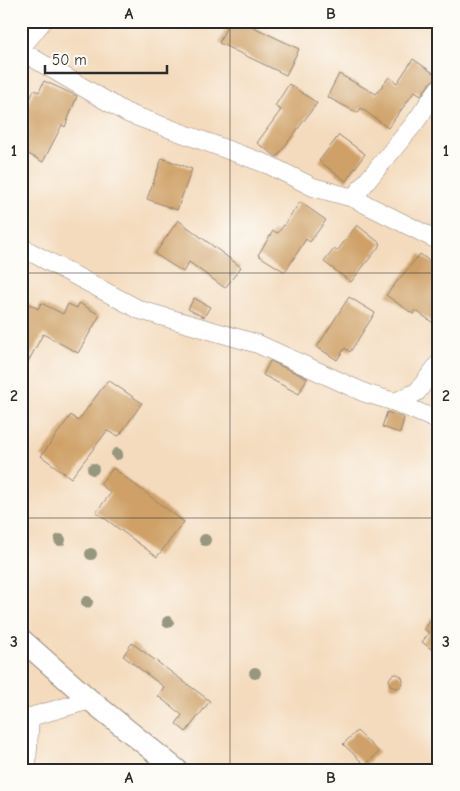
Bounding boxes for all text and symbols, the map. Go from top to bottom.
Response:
text: A [125,5,134,23]
text: B [326,5,336,23]
scale bar [45,42,168,74]
text: 50 m [52,51,87,69]
text: 1 [11,142,17,160]
text: 1 [443,142,449,160]
text: 2 [10,387,18,405]
text: 2 [442,387,450,405]
text: 3 [10,633,18,651]
text: 3 [442,633,450,651]
text: A [125,769,134,787]
text: B [326,769,336,787]

